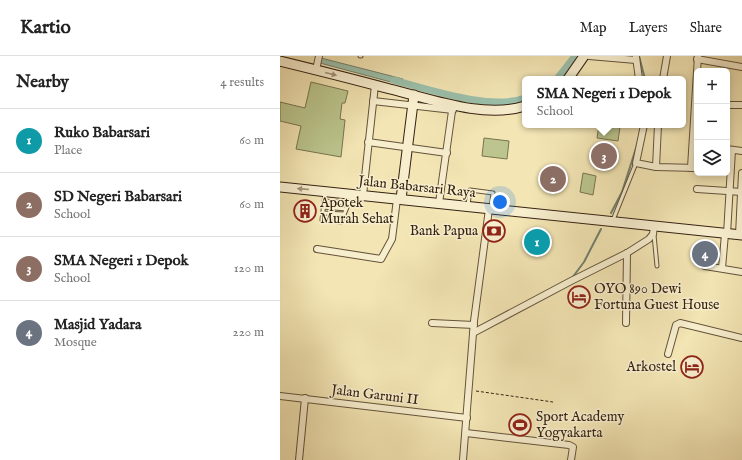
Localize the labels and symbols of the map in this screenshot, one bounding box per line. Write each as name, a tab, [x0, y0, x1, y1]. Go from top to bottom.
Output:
one-way arrow	[326, 71, 338, 77]
pin: 3	[591, 141, 617, 171]
pin: 2	[540, 164, 566, 194]
street label: Jalan Babarsari Raya	[355, 172, 478, 202]
one-way arrow	[297, 186, 309, 193]
your location	[490, 192, 510, 212]
place label: Apotek Murah Sehat	[319, 194, 394, 228]
building icon: Apotek Murah Sehat	[292, 198, 318, 224]
bank icon: Bank Papua	[481, 218, 507, 244]
place label: Bank Papua	[410, 222, 479, 240]
pin: 1	[524, 227, 550, 257]
pin: 4	[692, 239, 718, 269]
place label: OYO 890 Dewi Fortuna Guest House	[594, 280, 720, 314]
hotel icon: OYO 890 Dewi Fortuna Guest House	[566, 284, 592, 310]
hotel icon: Arkostel	[679, 354, 705, 380]
place label: Arkostel	[626, 358, 676, 376]
street label: Jalan Garuni II	[328, 380, 420, 409]
place label: Sport Academy Yogyakarta	[536, 408, 624, 442]
sports icon: Sport Academy Yogyakarta	[507, 412, 533, 438]

